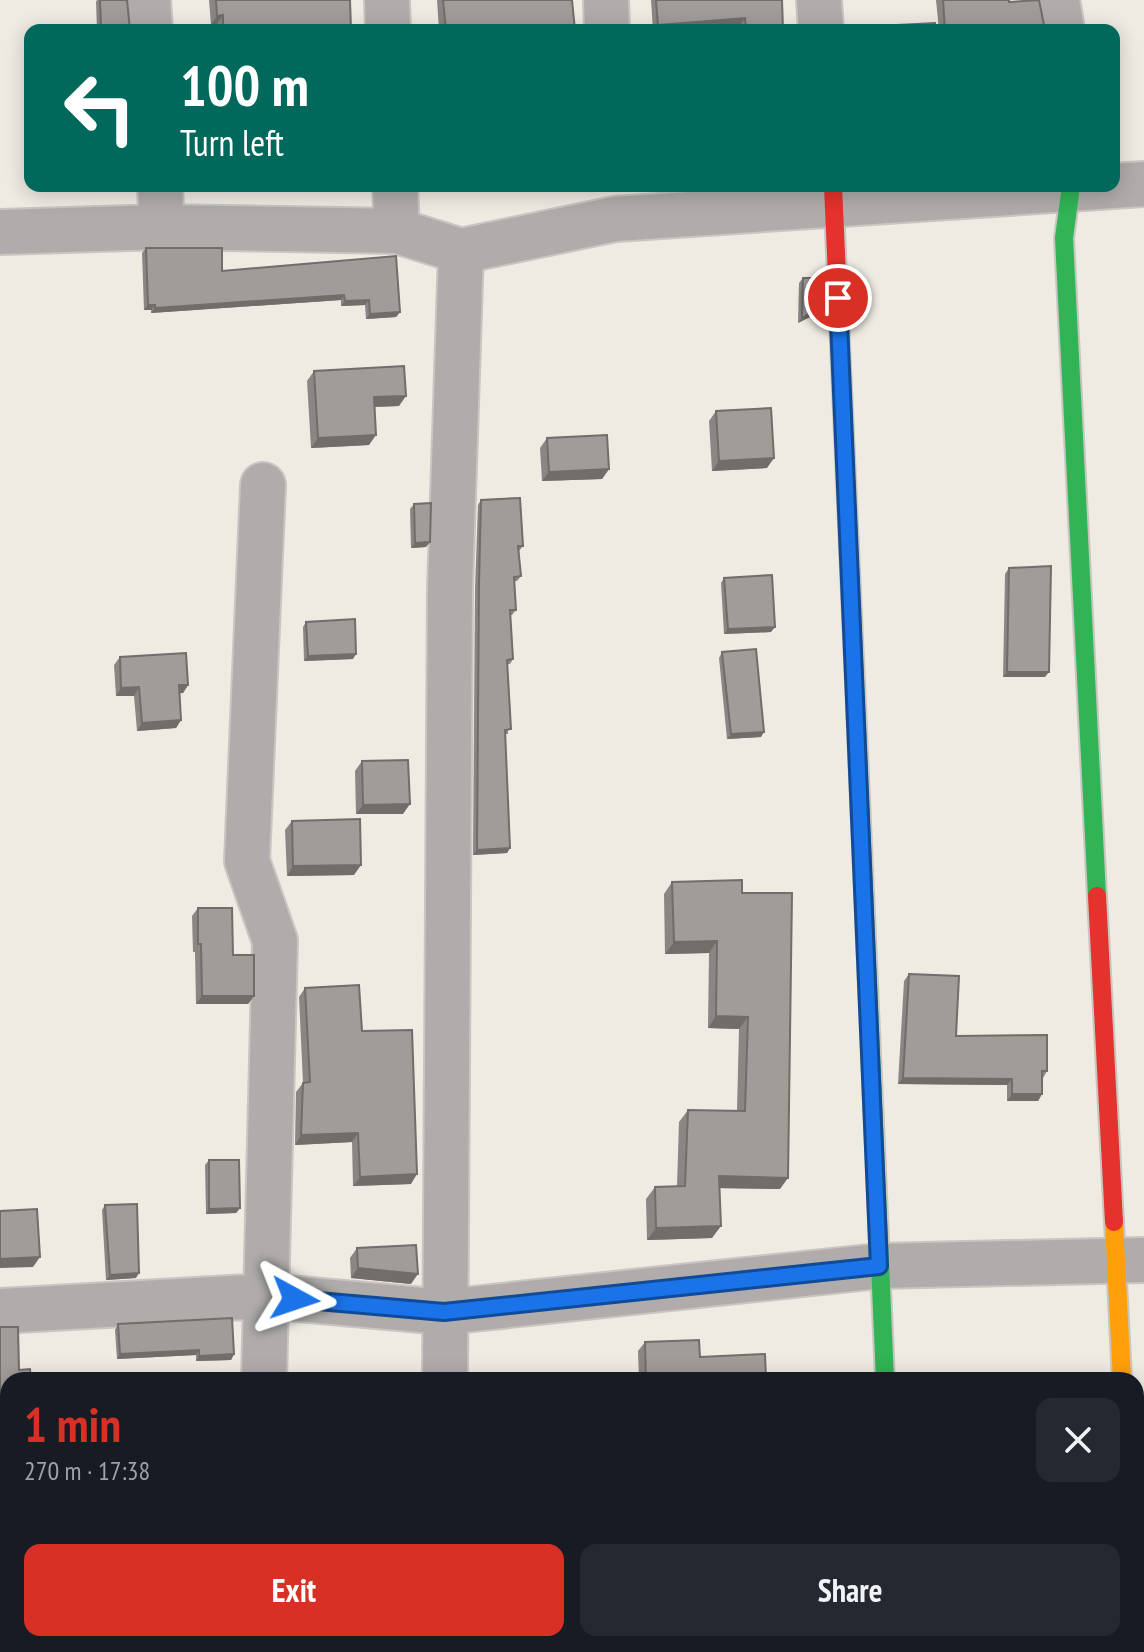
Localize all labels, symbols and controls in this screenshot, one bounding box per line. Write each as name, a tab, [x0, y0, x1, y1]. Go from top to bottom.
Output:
text: 100 m	[180, 49, 309, 121]
icon: left	[48, 56, 152, 160]
text: Turn left	[180, 119, 284, 166]
pin	[804, 264, 872, 332]
icon: arrive	[816, 276, 860, 320]
position arrow	[253, 1257, 337, 1341]
text: 1 min	[24, 1393, 121, 1455]
button: close	[1036, 1398, 1120, 1482]
text: 270 m · 17:38	[24, 1454, 150, 1487]
button: Exit	[24, 1544, 564, 1636]
button: Share	[580, 1544, 1120, 1636]

